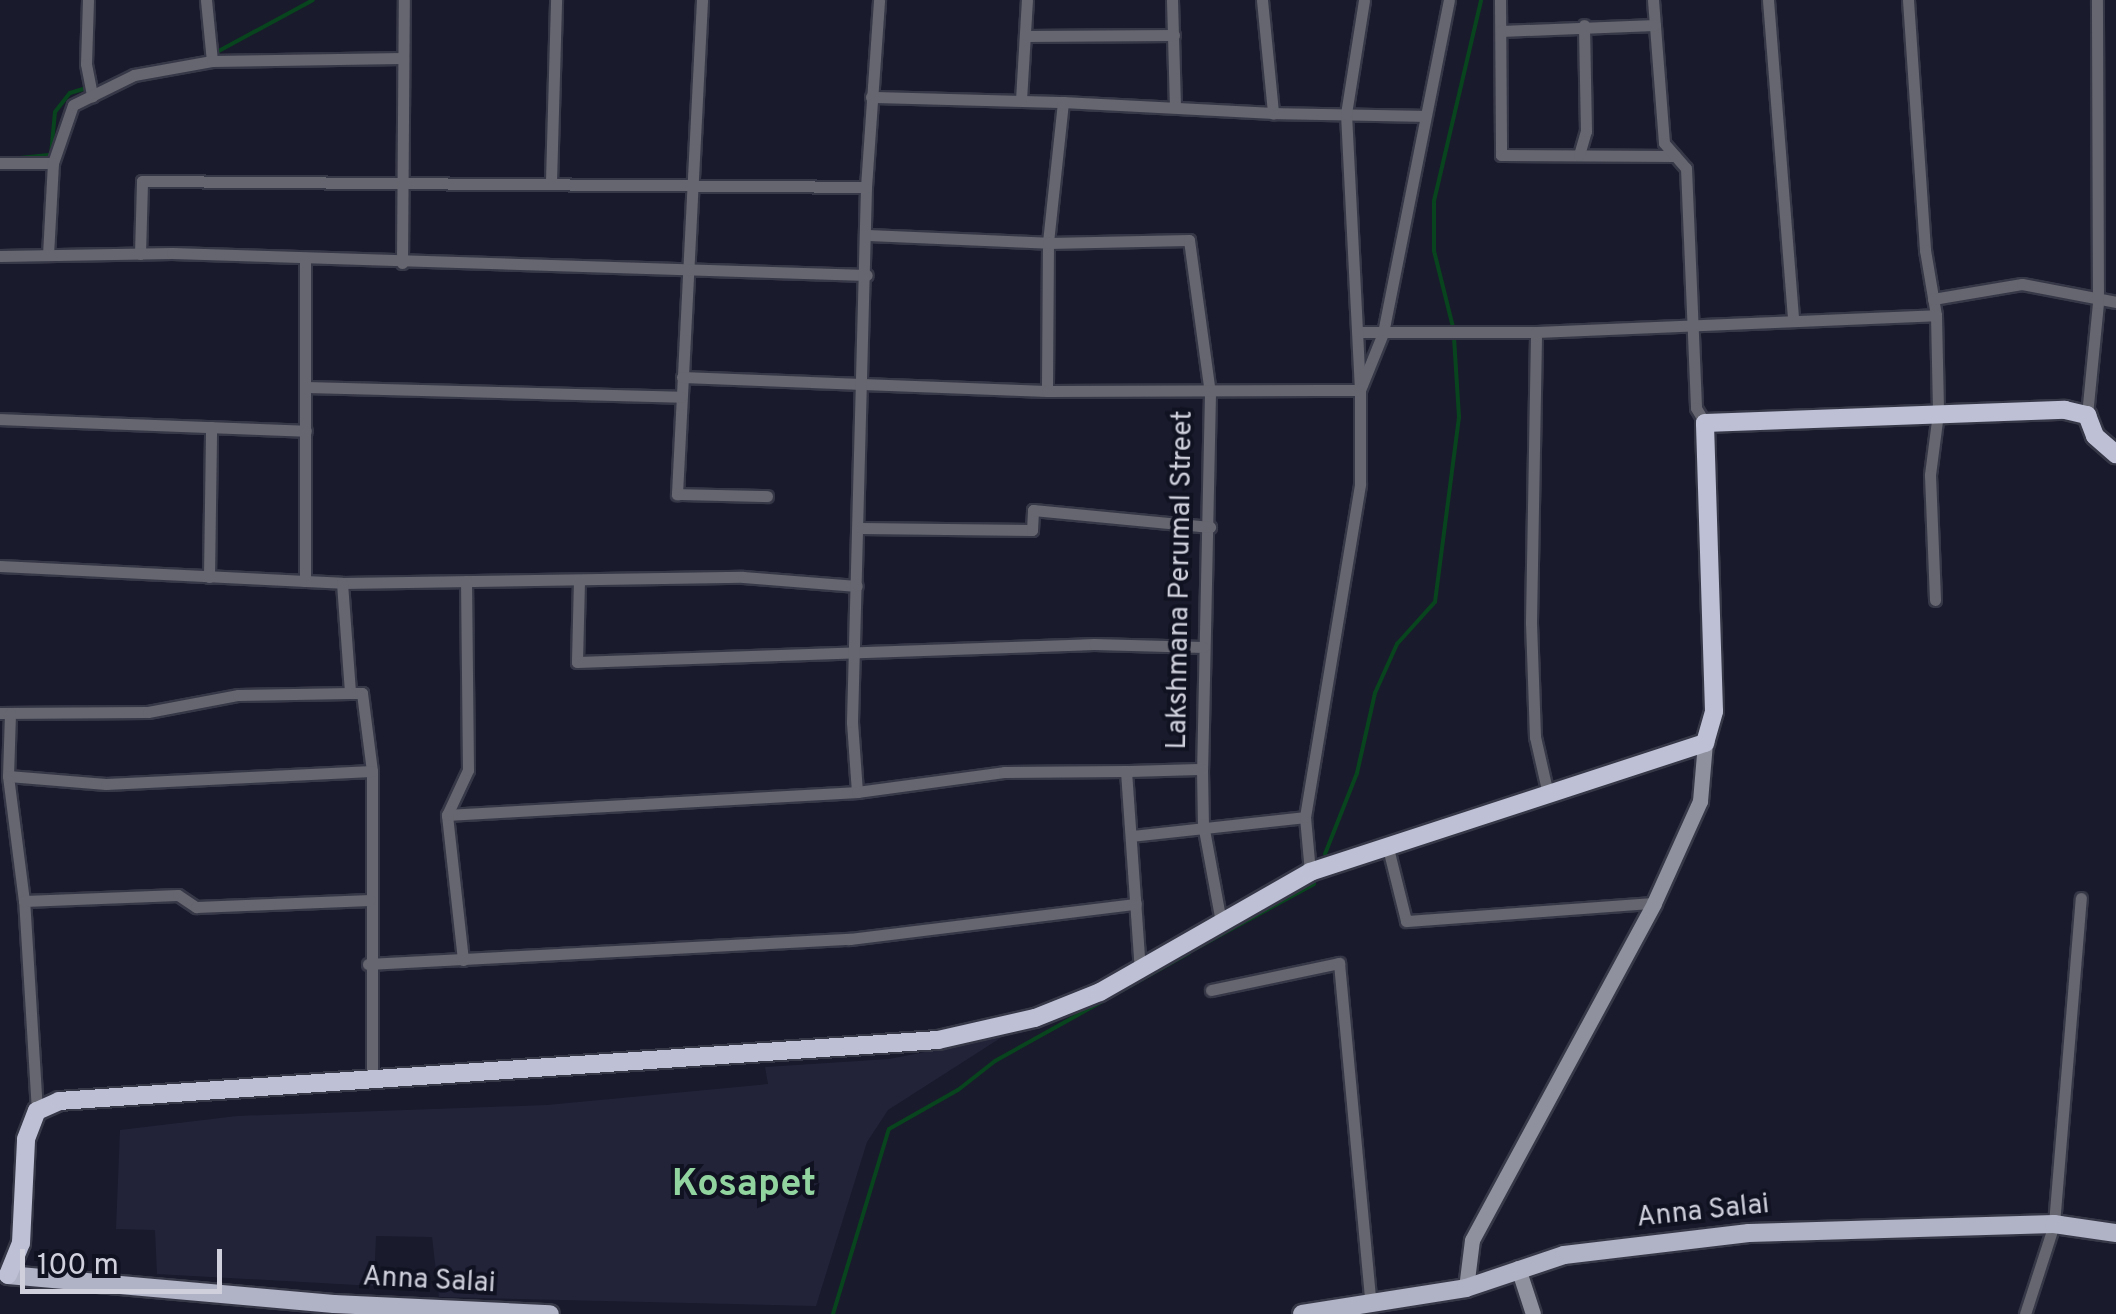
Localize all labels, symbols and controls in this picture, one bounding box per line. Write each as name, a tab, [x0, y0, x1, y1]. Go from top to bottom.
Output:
street label: Lakshmana Perumal Street	[1161, 410, 1201, 750]
district label: Kosapet	[672, 1163, 816, 1209]
street label: Anna Salai	[1635, 1188, 1771, 1236]
scale bar	[25, 1229, 228, 1291]
text: 100 m	[37, 1248, 119, 1285]
street label: Anna Salai	[362, 1261, 496, 1301]

